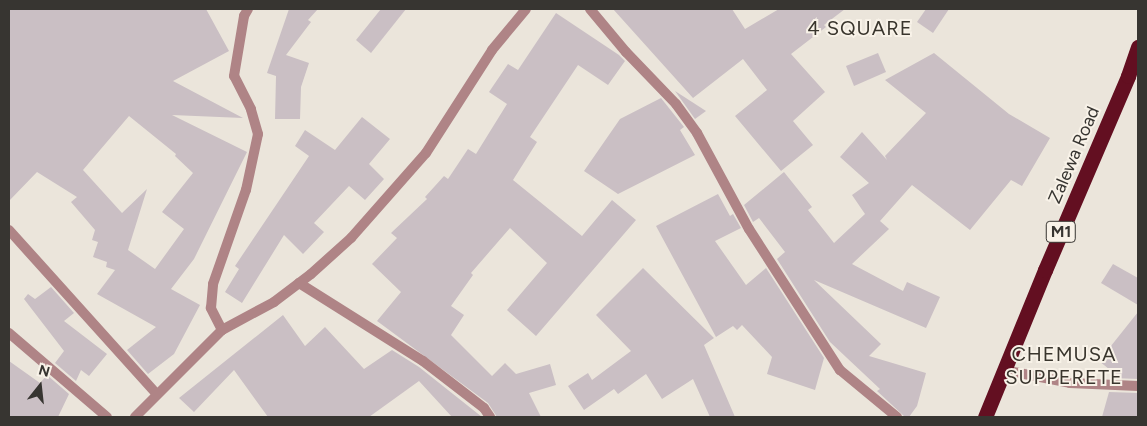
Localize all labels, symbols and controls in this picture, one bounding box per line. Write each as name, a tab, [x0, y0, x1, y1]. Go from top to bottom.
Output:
district label: 4 SQUARE	[806, 16, 914, 40]
street label: Zalewa Road	[1044, 103, 1104, 207]
road number: M1	[1045, 218, 1077, 246]
district label: CHEMUSA SUPPERETE	[1004, 342, 1124, 389]
north arrow	[15, 361, 65, 411]
text: N	[37, 361, 52, 381]

